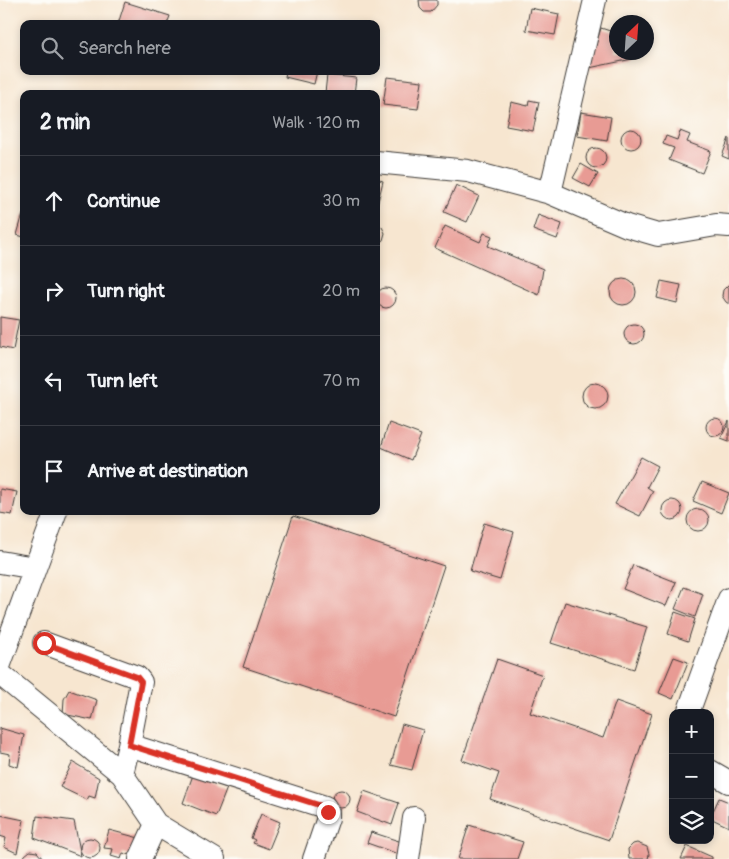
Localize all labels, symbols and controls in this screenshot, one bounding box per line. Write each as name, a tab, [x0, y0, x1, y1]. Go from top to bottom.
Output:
north arrow	[609, 15, 654, 60]
search box	[20, 20, 380, 75]
icon: search	[38, 34, 66, 62]
text: Search here	[78, 36, 171, 60]
text: 2 min	[40, 109, 90, 136]
text: Walk · 120 m	[272, 113, 360, 133]
icon: ahead	[40, 187, 68, 215]
text: Continue	[87, 189, 160, 213]
text: 30 m	[322, 191, 360, 211]
icon: right	[40, 277, 68, 305]
text: Turn right	[87, 279, 165, 303]
text: 20 m	[322, 281, 360, 301]
icon: left	[40, 367, 68, 395]
text: Turn left	[87, 369, 157, 393]
text: 70 m	[323, 371, 360, 391]
icon: arrive	[40, 457, 68, 485]
text: Arrive at destination	[87, 459, 248, 483]
route start	[33, 632, 56, 655]
map controls	[669, 709, 714, 844]
button: +	[669, 709, 714, 754]
button: −	[669, 754, 714, 799]
button: layers	[669, 799, 714, 844]
route end	[317, 801, 340, 824]

